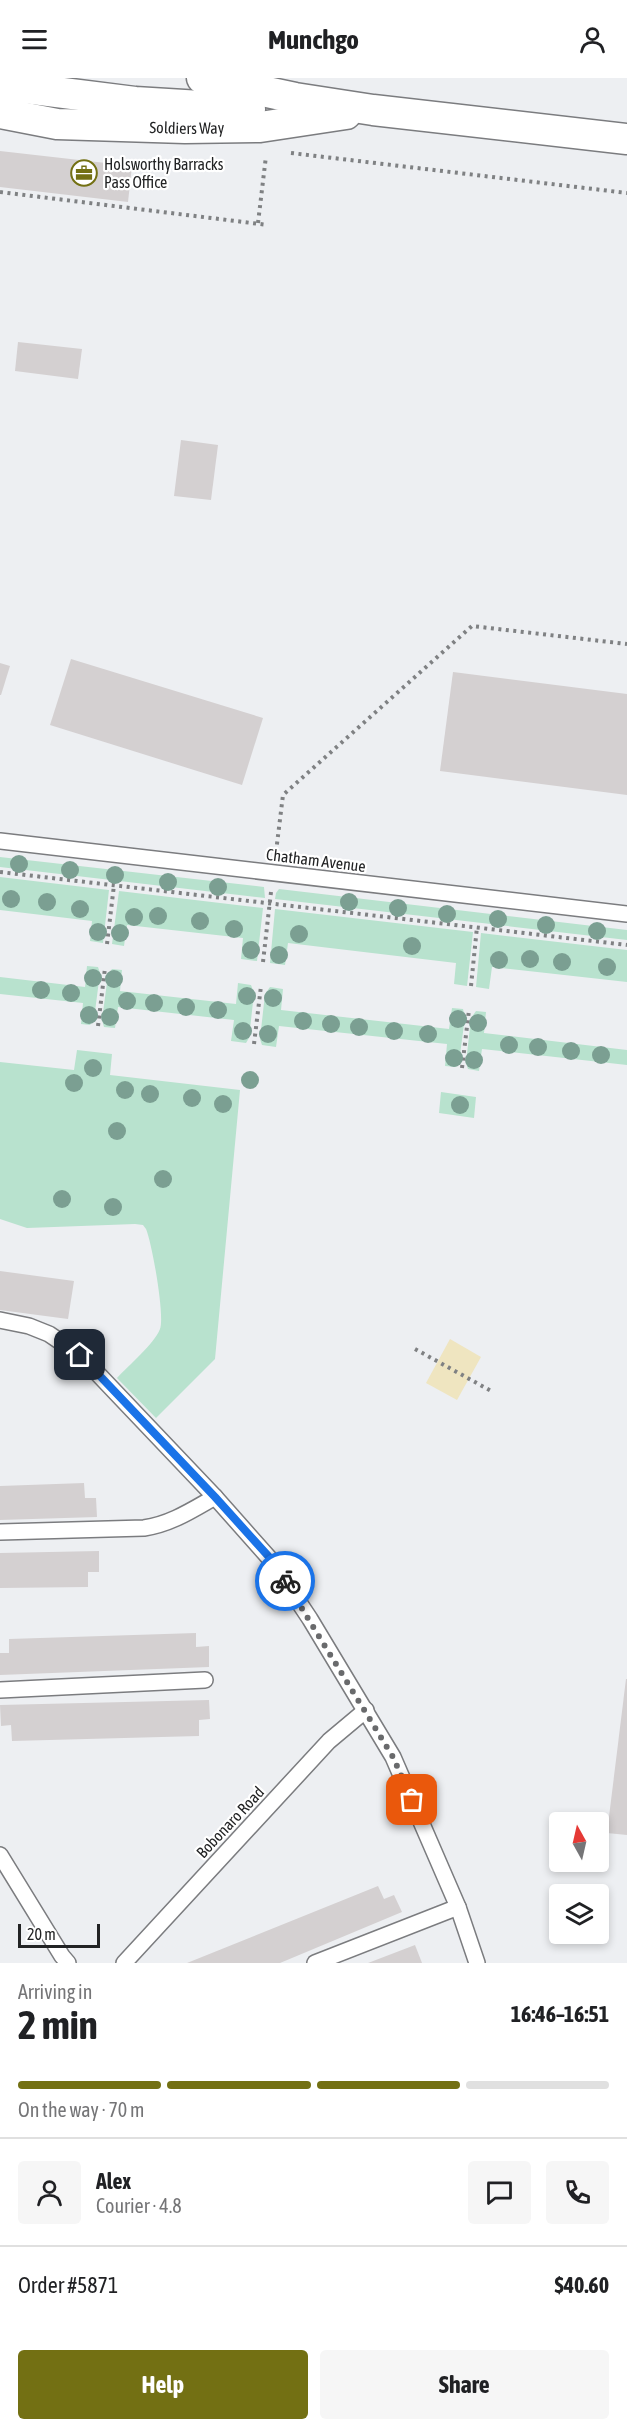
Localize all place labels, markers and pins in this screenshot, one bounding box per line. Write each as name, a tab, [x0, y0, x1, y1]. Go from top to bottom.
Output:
place label: Holsworthy Barracks Pass Office	[104, 155, 224, 191]
office icon: Holsworthy Barracks Pass Office	[69, 158, 99, 188]
pin	[54, 1329, 105, 1380]
pin	[386, 1774, 437, 1825]

